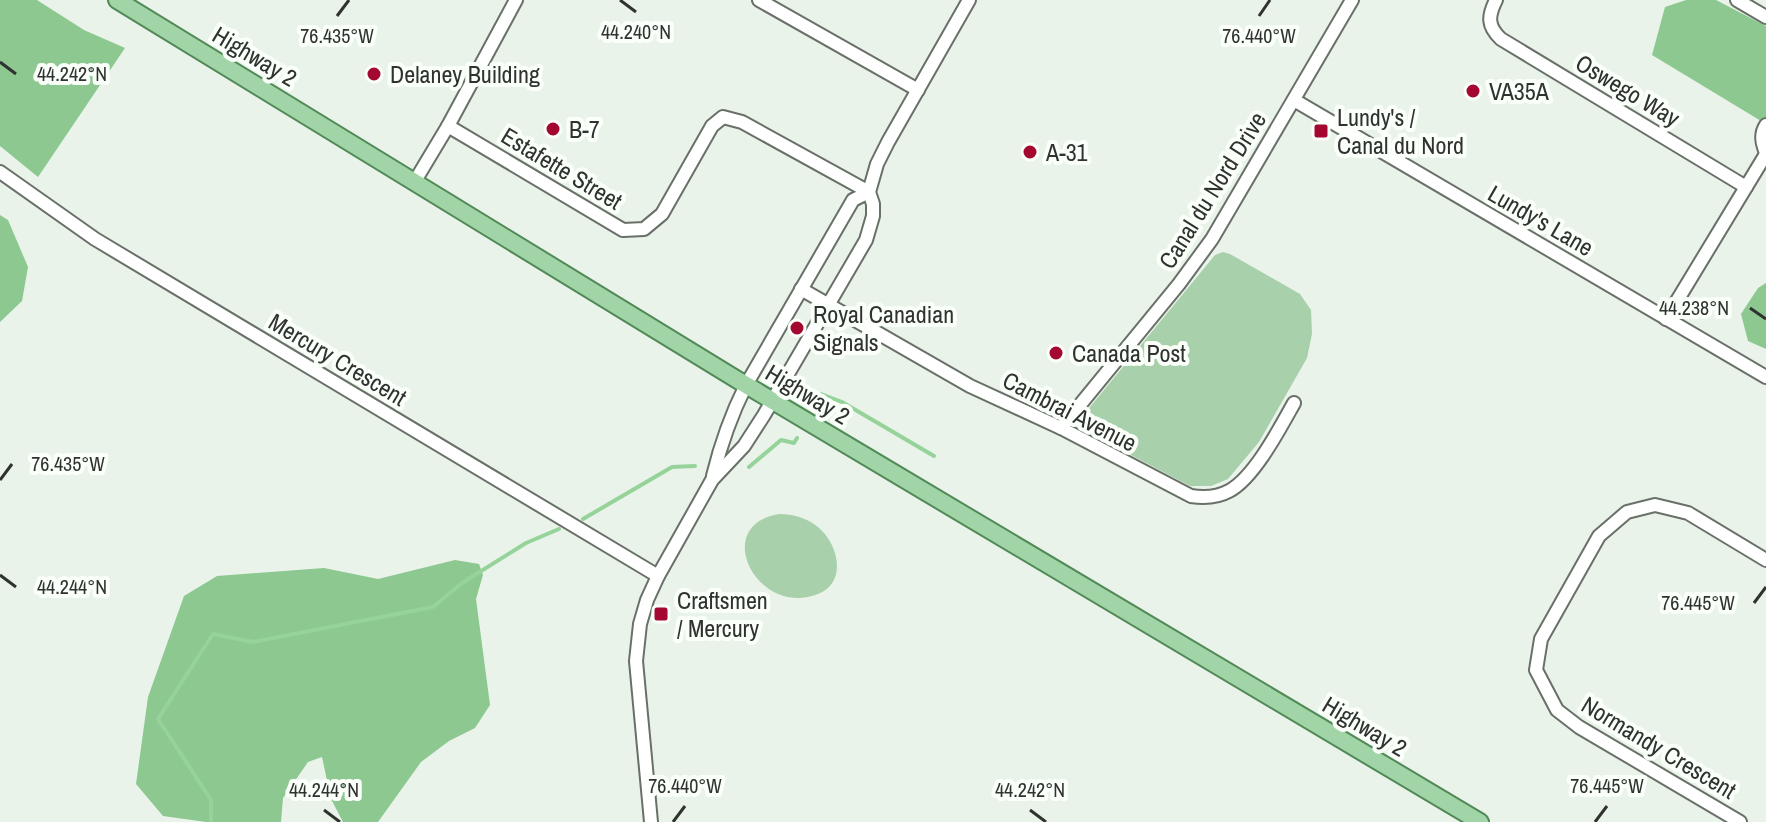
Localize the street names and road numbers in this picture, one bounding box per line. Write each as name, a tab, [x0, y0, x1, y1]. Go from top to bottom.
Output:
street label: Highway 2	[207, 18, 303, 94]
street label: Oswego Way	[1570, 46, 1686, 134]
street label: Canal du Nord Drive	[1151, 105, 1273, 275]
street label: Estafette Street	[496, 119, 629, 217]
street label: Lundy's Lane	[1483, 177, 1599, 263]
street label: Mercury Crescent	[263, 305, 413, 413]
street label: Highway 2	[760, 356, 856, 432]
street label: Cambrai Avenue	[998, 364, 1142, 458]
street label: Highway 2	[1317, 688, 1413, 764]
street label: Normandy Crescent	[1576, 688, 1743, 806]

